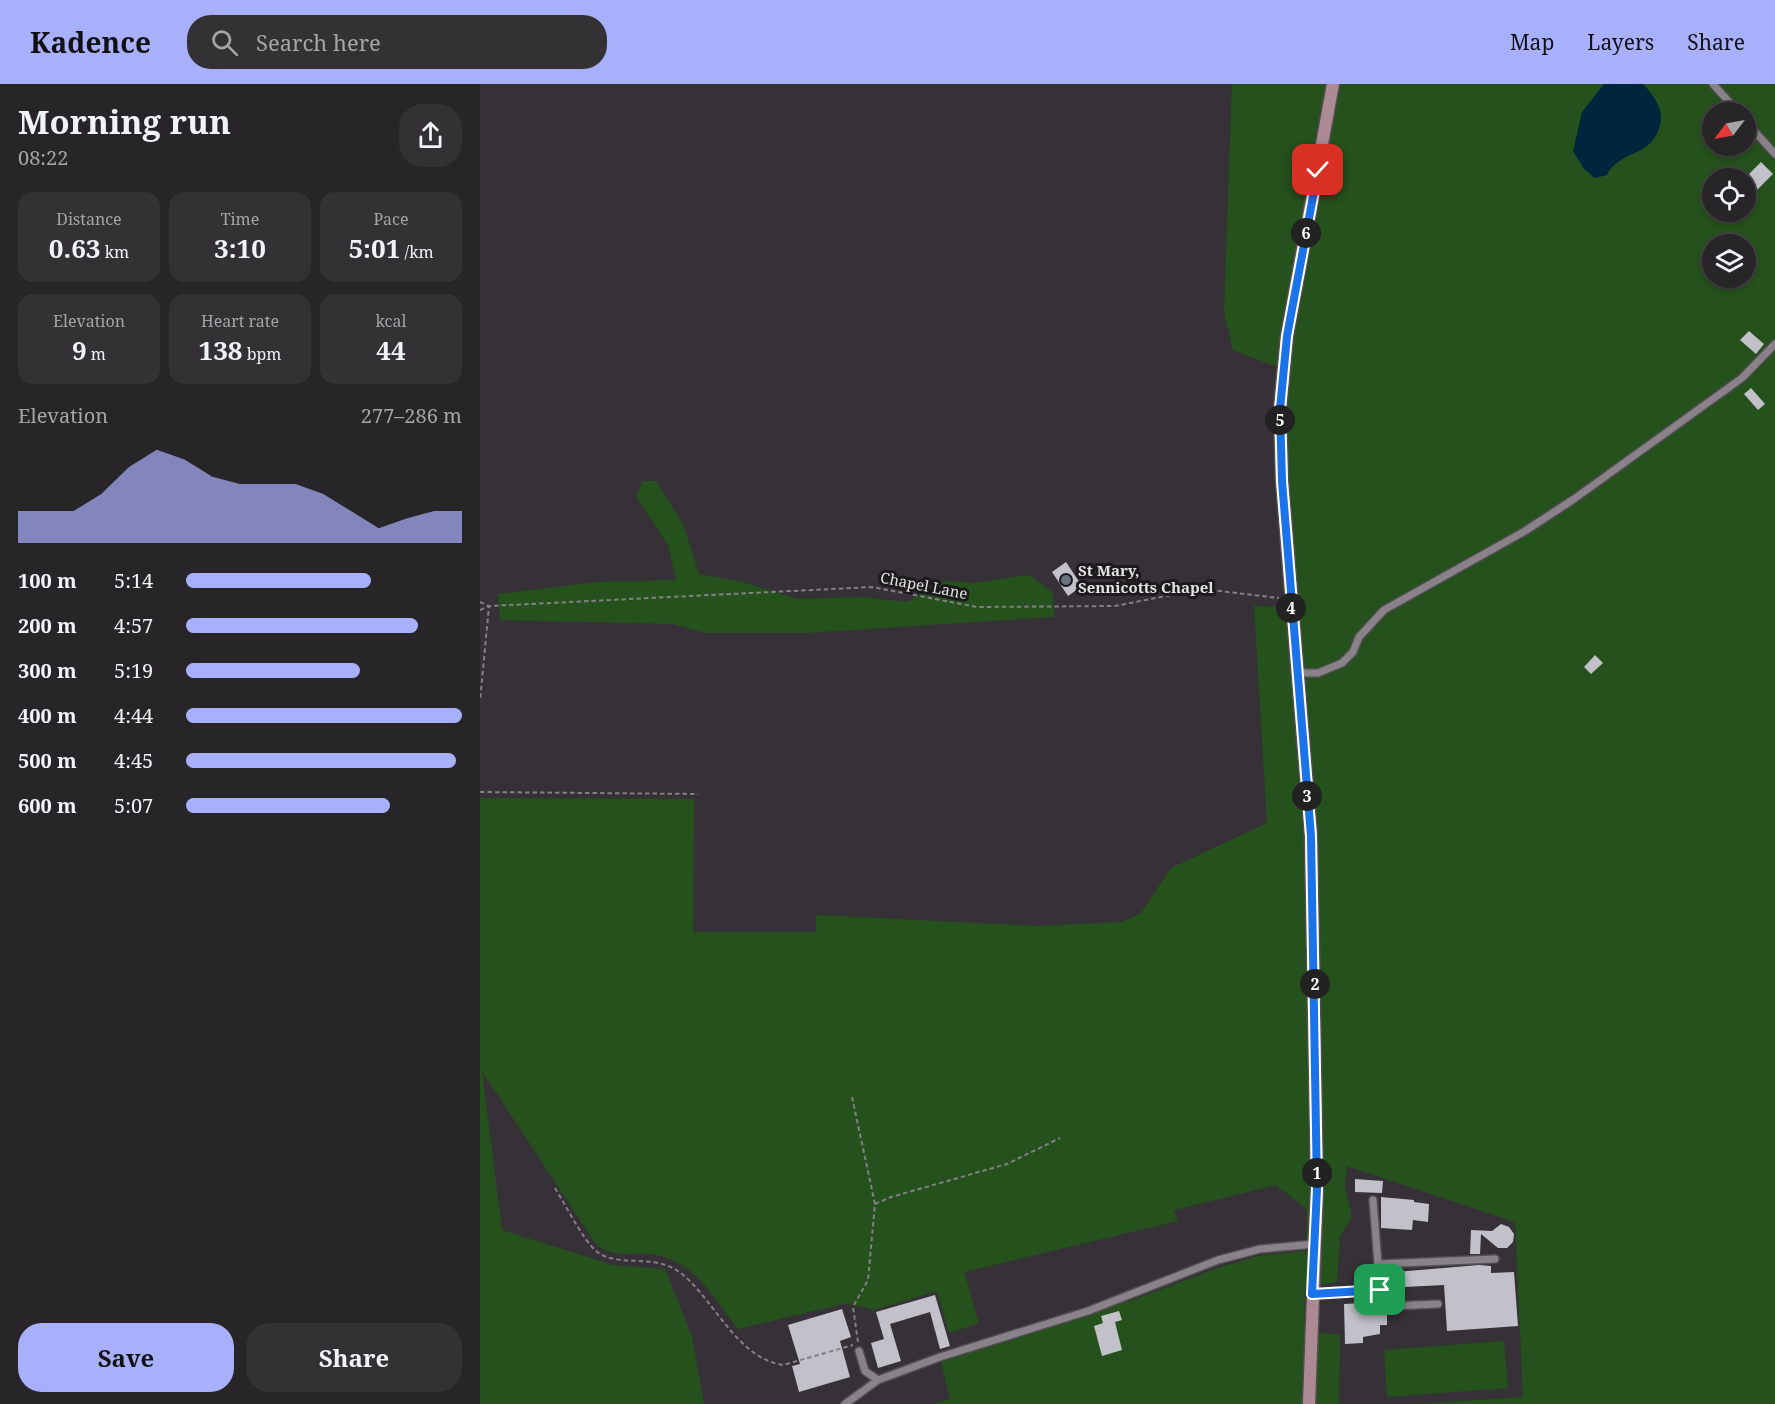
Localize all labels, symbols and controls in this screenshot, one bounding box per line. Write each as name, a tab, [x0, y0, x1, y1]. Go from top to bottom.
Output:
search box	[187, 15, 607, 69]
text: Kadence	[30, 23, 151, 61]
icon: search	[208, 26, 241, 59]
text: Search here	[256, 27, 381, 57]
text: Map	[1510, 28, 1554, 56]
text: Layers	[1587, 28, 1654, 56]
text: Share	[1687, 28, 1745, 56]
text: Morning run	[18, 99, 231, 144]
north arrow	[1702, 102, 1756, 156]
map controls	[1702, 102, 1756, 288]
button: share	[399, 104, 462, 167]
text: 08:22	[18, 144, 68, 171]
pin	[1292, 144, 1343, 195]
icon: check	[1301, 153, 1334, 186]
button: locate	[1702, 168, 1756, 222]
text: Distance	[56, 208, 122, 230]
text: Time	[221, 208, 259, 230]
text: Pace	[373, 208, 409, 230]
pin: 6	[1291, 218, 1321, 248]
text: 6	[1301, 222, 1311, 244]
text: 0.63	[49, 230, 101, 266]
text: 3:10	[214, 230, 266, 266]
text: 5:01	[348, 230, 400, 266]
button: layers	[1702, 234, 1756, 288]
text: km	[101, 241, 129, 263]
text: /km	[400, 241, 434, 263]
text: Elevation	[53, 310, 125, 332]
text: Heart rate	[201, 310, 279, 332]
text: kcal	[376, 310, 406, 332]
text: 9	[72, 332, 87, 368]
text: 138	[198, 332, 243, 368]
text: 44	[376, 332, 406, 368]
text: m	[87, 343, 106, 365]
text: bpm	[243, 343, 282, 365]
text: Elevation	[18, 402, 108, 429]
text: 277–286 m	[361, 402, 462, 429]
pin: 5	[1265, 405, 1295, 435]
text: 5	[1275, 409, 1285, 431]
place label: St Mary, Sennicotts Chapel	[1078, 560, 1214, 597]
text: 100 m	[18, 567, 77, 594]
text: 5:14	[114, 567, 153, 594]
street label: Chapel Lane	[879, 567, 970, 603]
marker: St Mary, Sennicotts Chapel	[1059, 573, 1073, 587]
pin: 4	[1276, 593, 1306, 623]
text: 4	[1286, 597, 1296, 619]
text: 200 m	[18, 612, 77, 639]
text: 4:57	[114, 612, 153, 639]
text: 300 m	[18, 657, 77, 684]
text: 5:19	[114, 657, 153, 684]
text: 400 m	[18, 702, 77, 729]
text: 4:44	[114, 702, 153, 729]
text: 500 m	[18, 747, 77, 774]
text: 4:45	[114, 747, 153, 774]
pin: 3	[1292, 781, 1322, 811]
text: 3	[1302, 785, 1312, 807]
text: 600 m	[18, 792, 77, 819]
text: 5:07	[114, 792, 153, 819]
pin: 2	[1300, 969, 1330, 999]
text: 2	[1310, 973, 1320, 995]
pin: 1	[1302, 1158, 1332, 1188]
text: 1	[1312, 1162, 1322, 1184]
pin	[1354, 1264, 1405, 1315]
icon: arrive	[1363, 1273, 1396, 1306]
button: Save	[18, 1323, 234, 1392]
button: Share	[246, 1323, 462, 1392]

